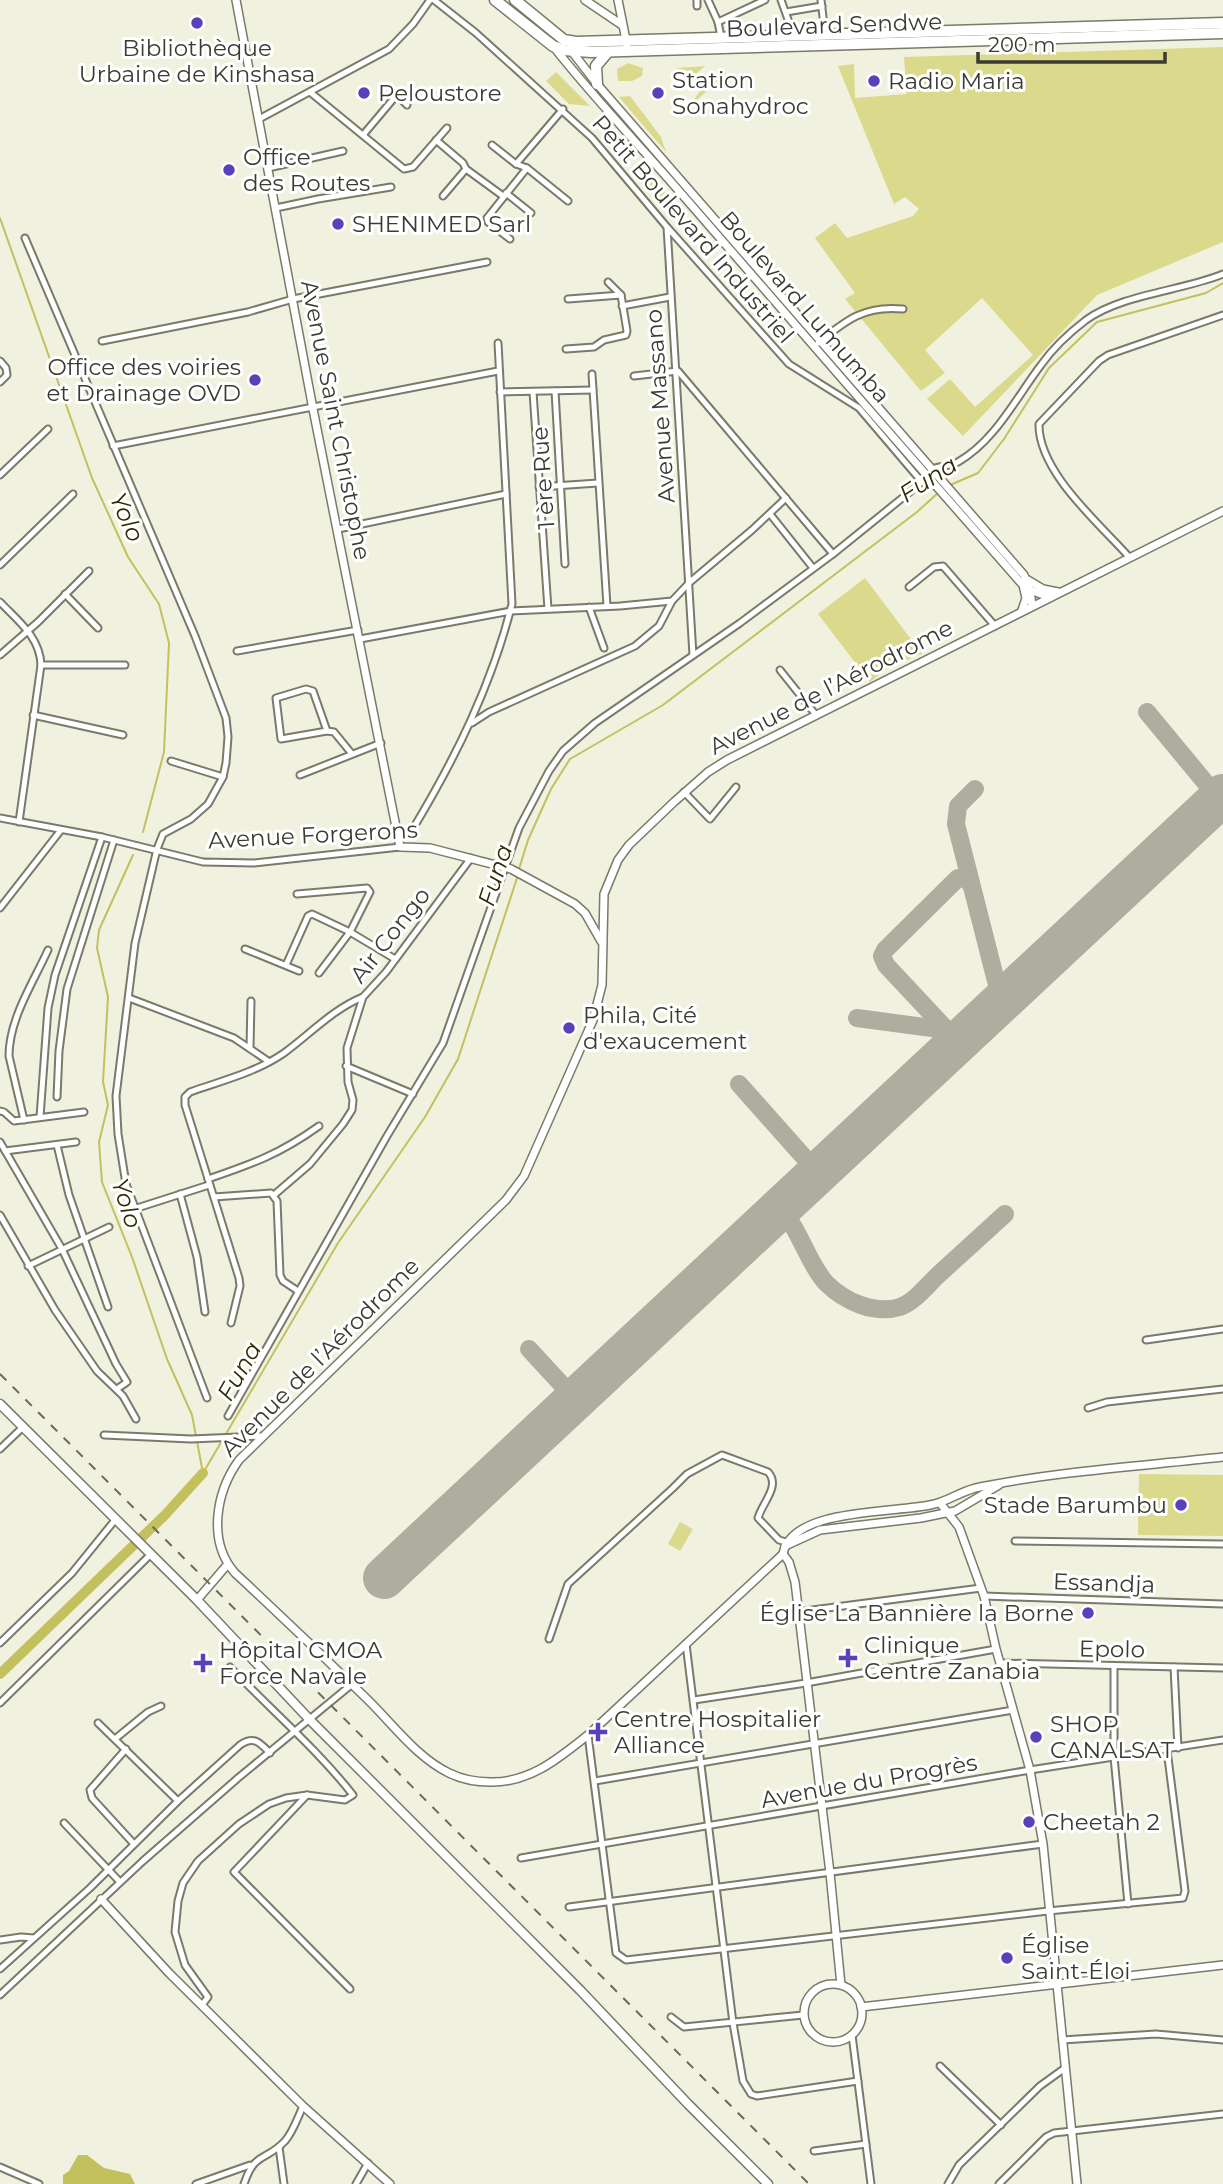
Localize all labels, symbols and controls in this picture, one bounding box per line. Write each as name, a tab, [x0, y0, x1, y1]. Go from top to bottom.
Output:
street label: Boulevard Sendwe	[725, 7, 943, 43]
marker: Bibliothèque Urbaine de Kinshasa	[189, 15, 205, 31]
scale bar	[978, 21, 1165, 65]
text: 200 m	[988, 32, 1055, 57]
place label: Bibliothèque Urbaine de Kinshasa	[79, 34, 315, 88]
place label: Station Sonahydroc	[672, 66, 809, 120]
place label: Radio Maria	[888, 67, 1025, 95]
marker: Radio Maria	[866, 73, 882, 89]
place label: Peloustore	[378, 79, 502, 107]
marker: Peloustore	[356, 85, 372, 101]
marker: Station Sonahydroc	[650, 85, 666, 101]
street label: Petit Boulevard Industriel	[586, 109, 800, 349]
place label: Office des Routes	[243, 143, 370, 197]
marker: Office des Routes	[221, 162, 237, 178]
street label: Boulevard Lumumba	[714, 205, 896, 409]
place label: SHENIMED Sarl	[352, 210, 531, 238]
marker: SHENIMED Sarl	[330, 216, 346, 232]
street label: Avenue Saint Christophe	[295, 278, 377, 562]
street label: Avenue Massano	[639, 308, 681, 504]
place label: Office des voiries et Drainage OVD	[46, 353, 241, 407]
marker: Office des voiries et Drainage OVD	[247, 372, 263, 388]
street label: 1 ère Rue	[525, 426, 561, 530]
water label: Funa	[894, 450, 962, 508]
water label: Yolo	[103, 488, 151, 546]
street label: Avenue de l’Aérodrome	[705, 613, 957, 761]
street label: Avenue Forgerons	[207, 816, 419, 854]
water label: Funa	[471, 840, 519, 910]
street label: Air Congo	[344, 882, 436, 988]
place label: Phila, Cité d'exaucement	[583, 1001, 747, 1055]
marker: Phila, Cité d'exaucement	[561, 1020, 577, 1036]
water label: Yolo	[105, 1174, 149, 1232]
street label: Avenue de l’Aérodrome	[215, 1252, 425, 1462]
water label: Funa	[211, 1336, 267, 1406]
place label: Stade Barumbu	[984, 1491, 1167, 1519]
marker: Stade Barumbu	[1173, 1497, 1189, 1513]
street label: Essandja	[1052, 1567, 1156, 1599]
place label: Église La Bannière la Borne	[759, 1599, 1074, 1627]
marker: Église La Bannière la Borne	[1080, 1605, 1096, 1621]
place label: Clinique Centre Zanabia	[864, 1631, 1040, 1685]
street label: Epolo	[1079, 1634, 1145, 1664]
place label: Hôpital CMOA Force Navale	[219, 1636, 383, 1690]
marker: Clinique Centre Zanabia	[838, 1648, 858, 1668]
marker: Hôpital CMOA Force Navale	[193, 1653, 213, 1673]
place label: Centre Hospitalier Alliance	[614, 1705, 821, 1759]
place label: SHOP CANALSAT	[1050, 1710, 1175, 1764]
marker: Centre Hospitalier Alliance	[588, 1722, 608, 1742]
marker: SHOP CANALSAT	[1028, 1729, 1044, 1745]
street label: Avenue du Progrès	[759, 1748, 979, 1814]
place label: Cheetah 2	[1043, 1808, 1160, 1836]
marker: Cheetah 2	[1021, 1814, 1037, 1830]
place label: Église Saint-Éloi	[1021, 1931, 1131, 1985]
marker: Église Saint-Éloi	[999, 1950, 1015, 1966]

